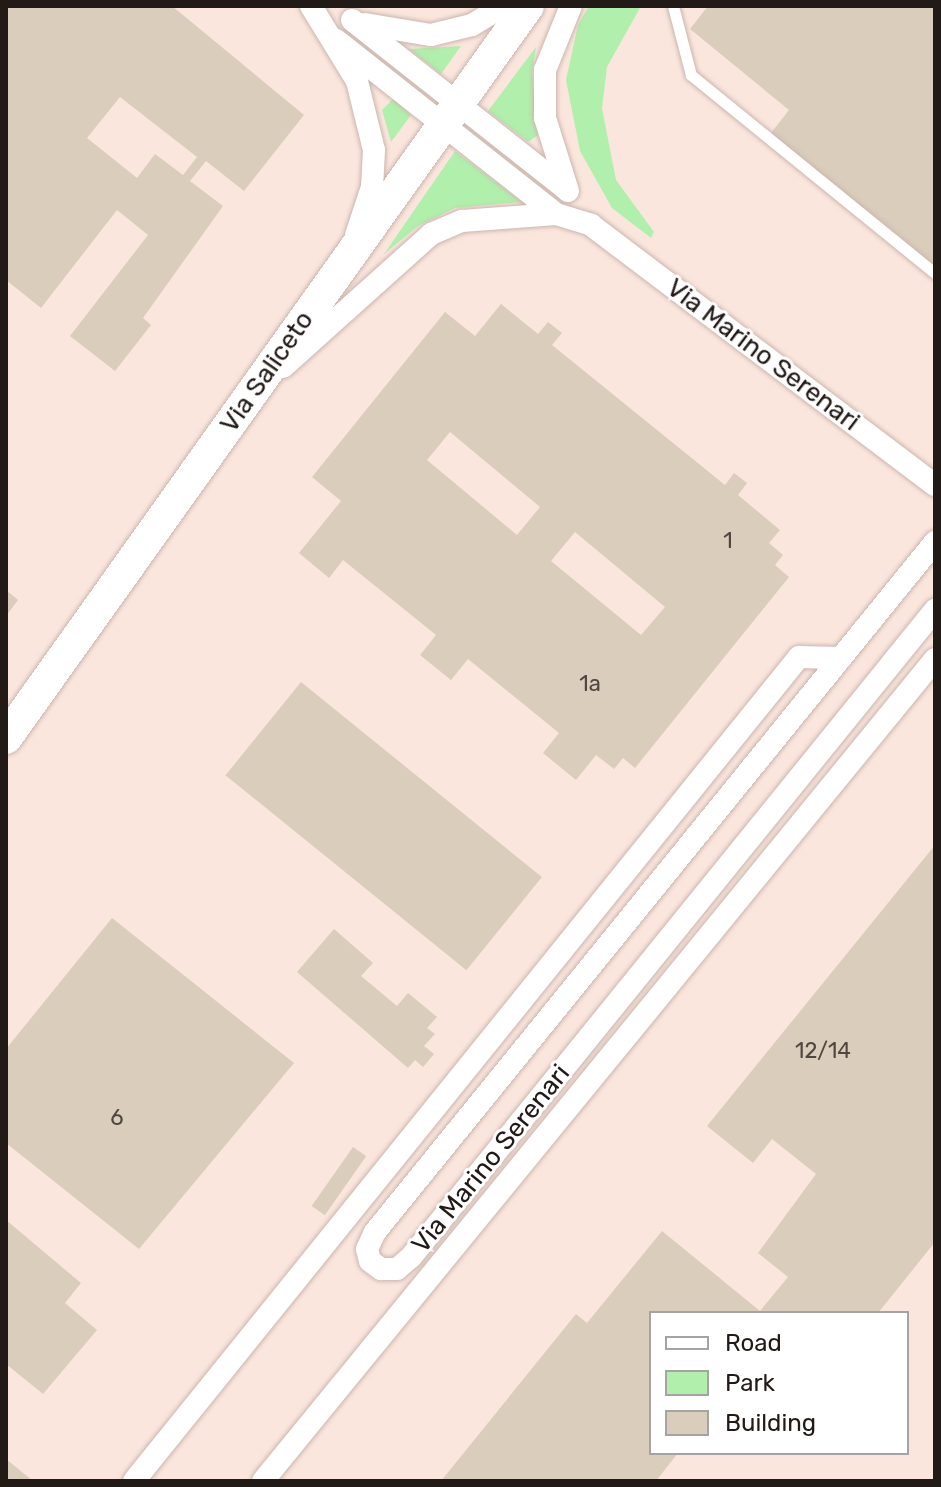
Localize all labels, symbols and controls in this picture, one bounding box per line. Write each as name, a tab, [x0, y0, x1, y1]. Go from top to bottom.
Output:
street label: Via Marino Serenari	[660, 272, 866, 438]
street label: Via Saliceto	[214, 305, 320, 439]
house number: 1	[723, 528, 733, 554]
house number: 1a	[579, 671, 601, 697]
house number: 12/14	[795, 1038, 851, 1064]
street label: Via Marino Serenari	[405, 1058, 577, 1260]
house number: 6	[110, 1105, 124, 1131]
legend	[649, 1311, 909, 1455]
text: Road	[725, 1329, 782, 1357]
text: Park	[725, 1369, 775, 1397]
text: Building	[725, 1409, 816, 1437]

